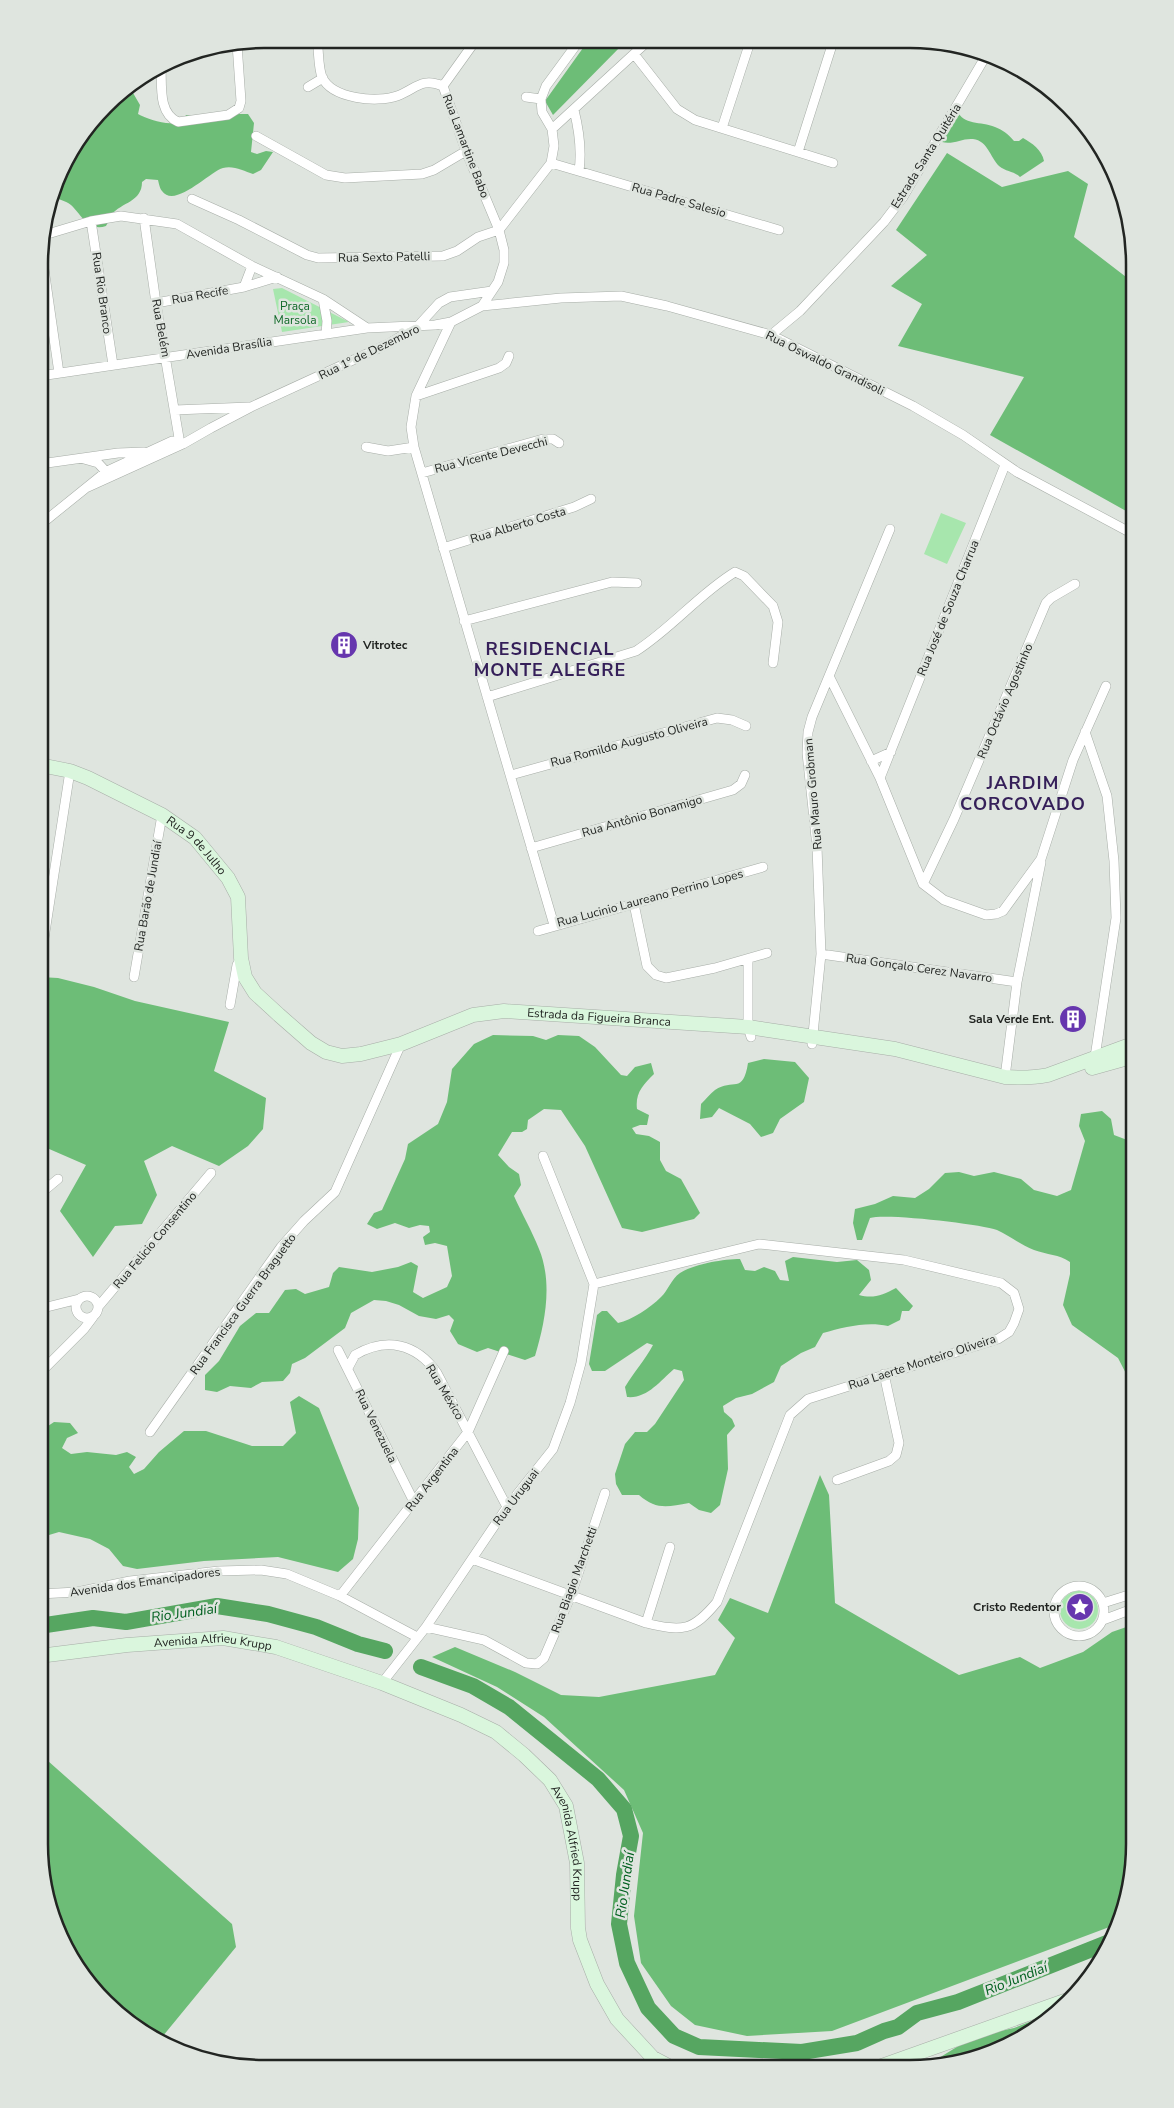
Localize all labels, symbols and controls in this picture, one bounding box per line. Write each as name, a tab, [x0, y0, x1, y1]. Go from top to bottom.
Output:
street label: Rua Lamartine Babo	[439, 92, 493, 200]
street label: Estrada Santa Quitéria	[887, 101, 965, 211]
street label: Rua Padre Salesio	[630, 179, 728, 221]
street label: Rua Sexto Patelli	[338, 248, 430, 266]
street label: Rua Rio Branco	[88, 251, 116, 335]
street label: Rua Recife	[171, 282, 229, 308]
street label: Rua Belém	[148, 298, 174, 358]
park label: Praça Marsola	[273, 298, 317, 328]
street label: Rua 1º de Dezembro	[316, 320, 422, 383]
street label: Rua Oswaldo Grandisoli	[763, 327, 887, 399]
street label: Avenida Brasília	[185, 333, 273, 363]
street label: Rua Vicente Devecchi	[433, 433, 549, 477]
street label: Rua Alberto Costa	[468, 503, 568, 547]
street label: Rua José de Souza Charrua	[913, 538, 983, 678]
building icon: Vitrotec	[329, 630, 359, 660]
place label: Vitrotec	[362, 637, 408, 653]
district label: RESIDENCIAL MONTE ALEGRE	[474, 637, 626, 682]
street label: Rua Octávio Agostinho	[973, 641, 1037, 761]
street label: Rua Romildo Augusto Oliveira	[549, 713, 709, 771]
street label: Rua Mauro Grobman	[800, 738, 826, 850]
district label: JARDIM CORCOVADO	[960, 771, 1086, 816]
street label: Rua Antônio Bonamigo	[580, 791, 704, 841]
street label: Rua 9 de Julho	[163, 812, 230, 878]
street label: Rua Barão de Jundiaí	[130, 838, 166, 952]
street label: Rua Lucinio Laureano Perrino Lopes	[555, 865, 745, 931]
street label: Rua Gonçalo Cerez Navarro	[845, 950, 993, 986]
building icon: Sala Verde Ent.	[1058, 1004, 1088, 1034]
street label: Estrada da Figueira Branca	[527, 1005, 671, 1030]
place label: Sala Verde Ent.	[968, 1011, 1054, 1027]
street label: Rua Felicio Consentino	[110, 1188, 201, 1292]
street label: Rua Francisca Guerra Braguetto	[186, 1230, 300, 1378]
street label: Rua Laerte Monteiro Oliveira	[846, 1331, 998, 1393]
street label: Rua México	[422, 1361, 468, 1423]
street label: Rua Venezuela	[351, 1387, 401, 1465]
street label: Rua Argentina	[402, 1444, 462, 1514]
street label: Rua Uruguai	[489, 1465, 543, 1529]
street label: Rua Biagio Marchetti	[547, 1525, 601, 1635]
street label: Avenida dos Emancipadores	[69, 1563, 221, 1600]
place icon: Cristo Redentor	[1065, 1592, 1095, 1622]
water label: Rio Jundiaí	[150, 1599, 221, 1627]
place label: Cristo Redentor	[973, 1599, 1061, 1615]
street label: Avenida Alfrieu Krupp	[153, 1630, 273, 1654]
street label: Avenida Alfried Krupp	[547, 1782, 586, 1901]
water label: Rio Jundiaí	[611, 1848, 639, 1919]
water label: Rio Jundiaí	[982, 1957, 1053, 2000]

